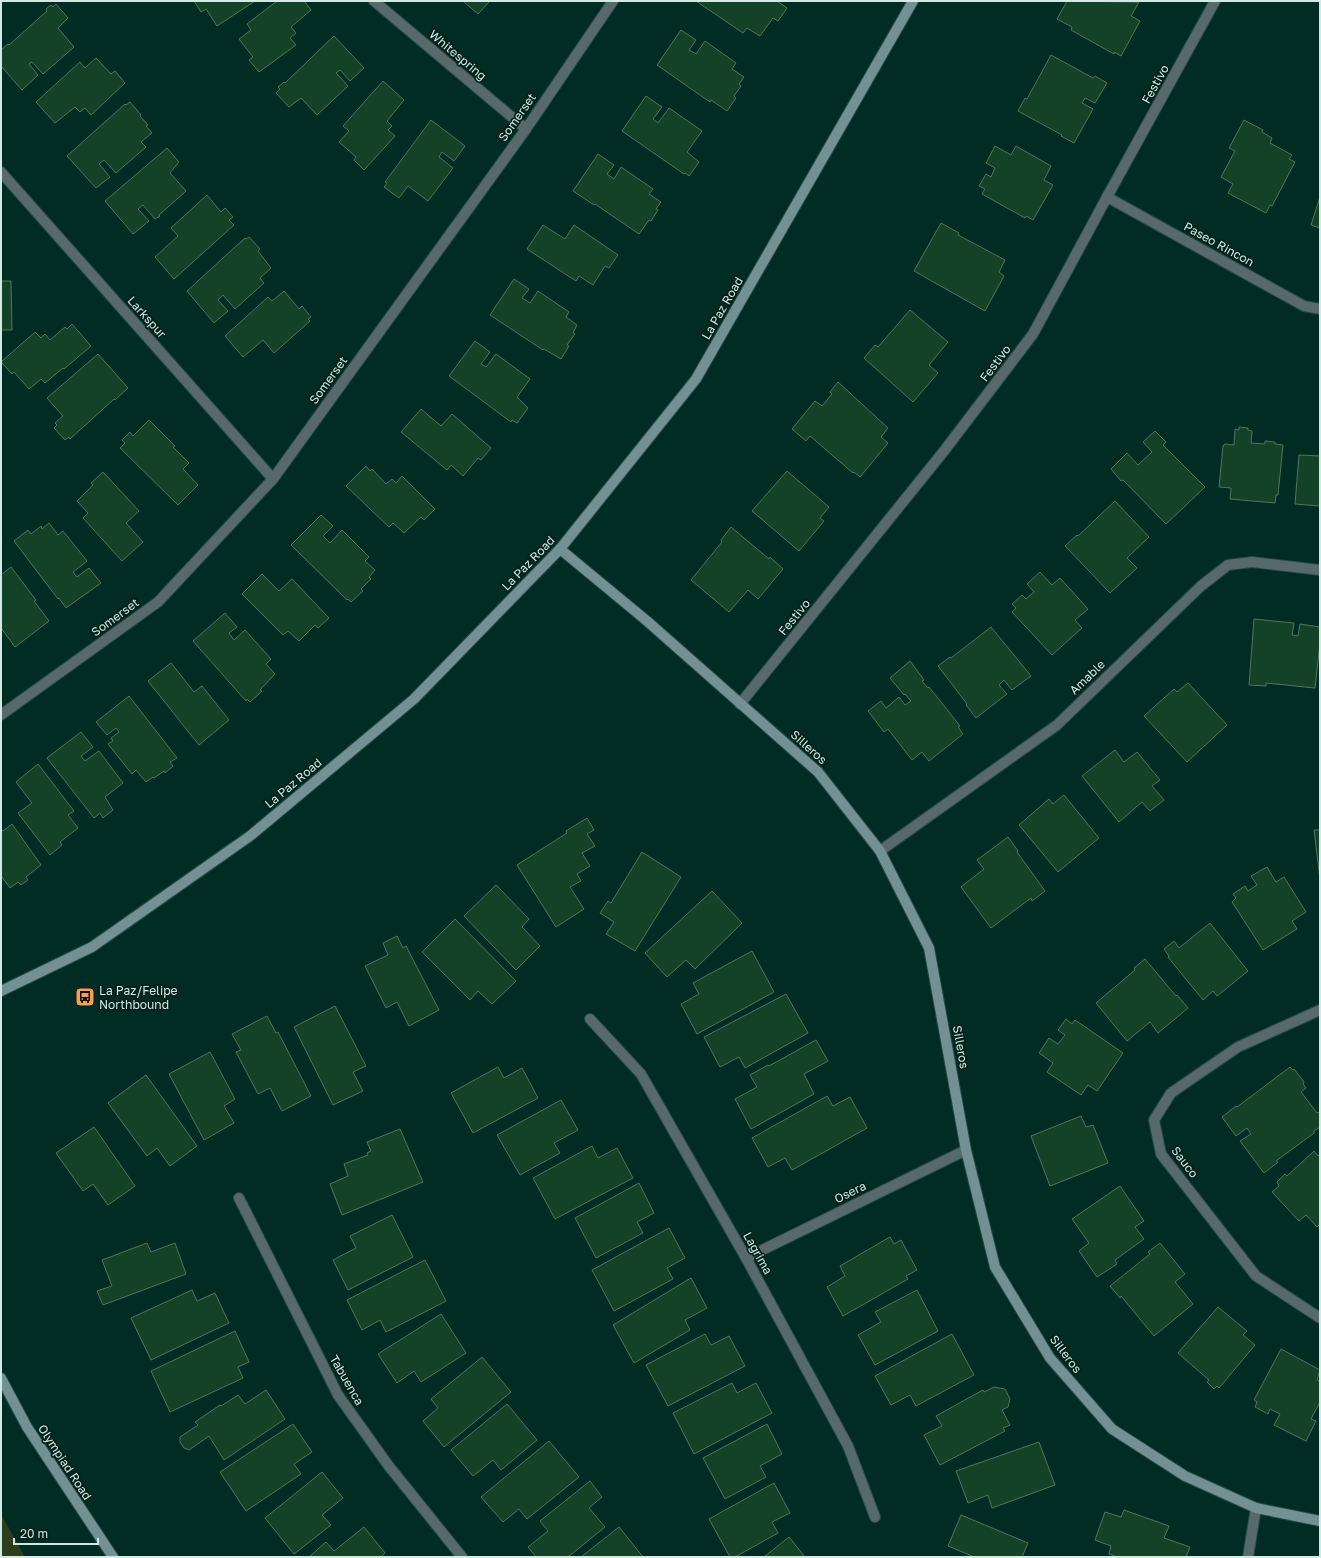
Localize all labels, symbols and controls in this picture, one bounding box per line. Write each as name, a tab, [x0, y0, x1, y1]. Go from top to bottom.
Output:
street label: Whitespring	[426, 27, 490, 83]
street label: Festivo	[1138, 62, 1172, 106]
street label: Somerset	[495, 90, 539, 144]
street label: Paseo Rincon	[1181, 219, 1257, 269]
street label: La Paz Road	[698, 274, 746, 342]
street label: Larkspur	[124, 293, 170, 341]
street label: Festivo	[976, 342, 1014, 384]
street label: Somerset	[306, 353, 350, 407]
street label: La Paz Road	[498, 533, 558, 593]
street label: Somerset	[88, 595, 142, 639]
street label: Festivo	[775, 596, 813, 638]
street label: Amable	[1066, 656, 1108, 698]
street label: Silleros	[788, 727, 830, 767]
street label: La Paz Road	[261, 755, 325, 811]
place label: La Paz/Felipe Northbound	[99, 983, 178, 1012]
bus stop icon: La Paz/Felipe Northbound	[74, 986, 96, 1008]
street label: Silleros	[950, 1024, 972, 1070]
street label: Sauco	[1168, 1143, 1202, 1181]
street label: Osera	[832, 1178, 868, 1206]
street label: Lagrima	[740, 1229, 776, 1277]
street label: Silleros	[1047, 1332, 1085, 1376]
street label: Tabuenca	[327, 1352, 367, 1408]
street label: Olympiad Road	[35, 1421, 95, 1503]
scale bar	[14, 1520, 98, 1546]
text: 20 m	[20, 1526, 48, 1541]

